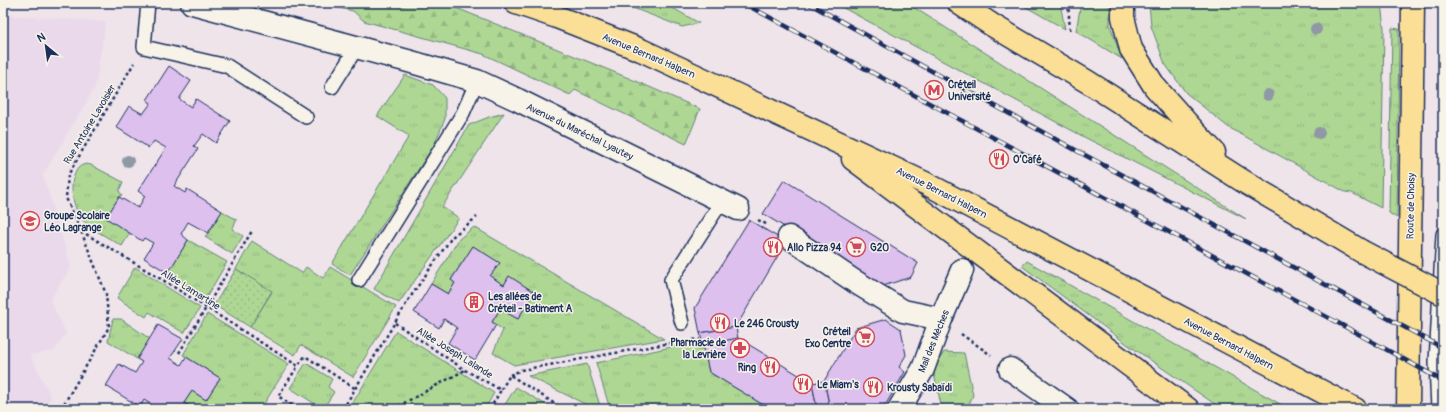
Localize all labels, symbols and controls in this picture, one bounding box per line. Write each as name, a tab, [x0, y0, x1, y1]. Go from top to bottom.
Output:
north arrow	[26, 26, 66, 66]
text: N	[35, 30, 48, 45]
street label: Avenue Bernard Halpern	[600, 31, 697, 81]
metro station icon: Créteil Université	[923, 79, 945, 101]
place label: Créteil Université	[948, 79, 992, 103]
street label: Rue Antoine Lavoisier	[61, 82, 119, 166]
street label: Avenue du Maréchal Lyautey	[524, 101, 636, 163]
restaurant icon: O’Café	[988, 148, 1010, 170]
place label: O’Café	[1013, 154, 1043, 166]
street label: Avenue Bernard Halpern	[894, 165, 989, 221]
street label: Route de Choisy	[1404, 172, 1418, 239]
school or university icon: Groupe Scolaire Léo Lagrange	[19, 210, 41, 232]
place label: Groupe Scolaire Léo Lagrange	[44, 210, 111, 234]
restaurant icon: Allo Pizza 94	[762, 236, 784, 258]
supermarket icon: G20	[845, 236, 867, 258]
place label: Allo Pizza 94	[787, 242, 841, 254]
place label: G20	[870, 242, 889, 254]
street label: Allée Lamartine	[159, 267, 222, 313]
building icon: Les allées de Créteil - Batiment A	[463, 291, 485, 313]
place label: Les allées de Créteil - Batiment A	[488, 291, 573, 315]
street label: Mail des Mèches	[916, 308, 952, 374]
restaurant icon: Le 246 Crousty	[709, 312, 731, 334]
street label: Avenue Bernard Halpern	[1182, 315, 1276, 373]
place label: Le 246 Crousty	[734, 318, 800, 330]
street label: Allée Joseph Lalande	[414, 325, 495, 381]
place label: Créteil Exo Centre	[805, 326, 852, 350]
supermarket icon: Créteil Exo Centre	[854, 326, 876, 348]
place label: Pharmacie de la Levrière	[670, 337, 727, 361]
pharmacy icon: Pharmacie de la Levrière	[729, 337, 751, 359]
restaurant icon: Ring	[759, 356, 781, 378]
place label: Ring	[738, 362, 756, 374]
restaurant icon: Le Miam's	[792, 373, 814, 395]
restaurant icon: Krousty Sabaïdi	[862, 376, 884, 398]
place label: Le Miam's	[817, 379, 859, 391]
place label: Krousty Sabaïdi	[887, 382, 952, 394]

